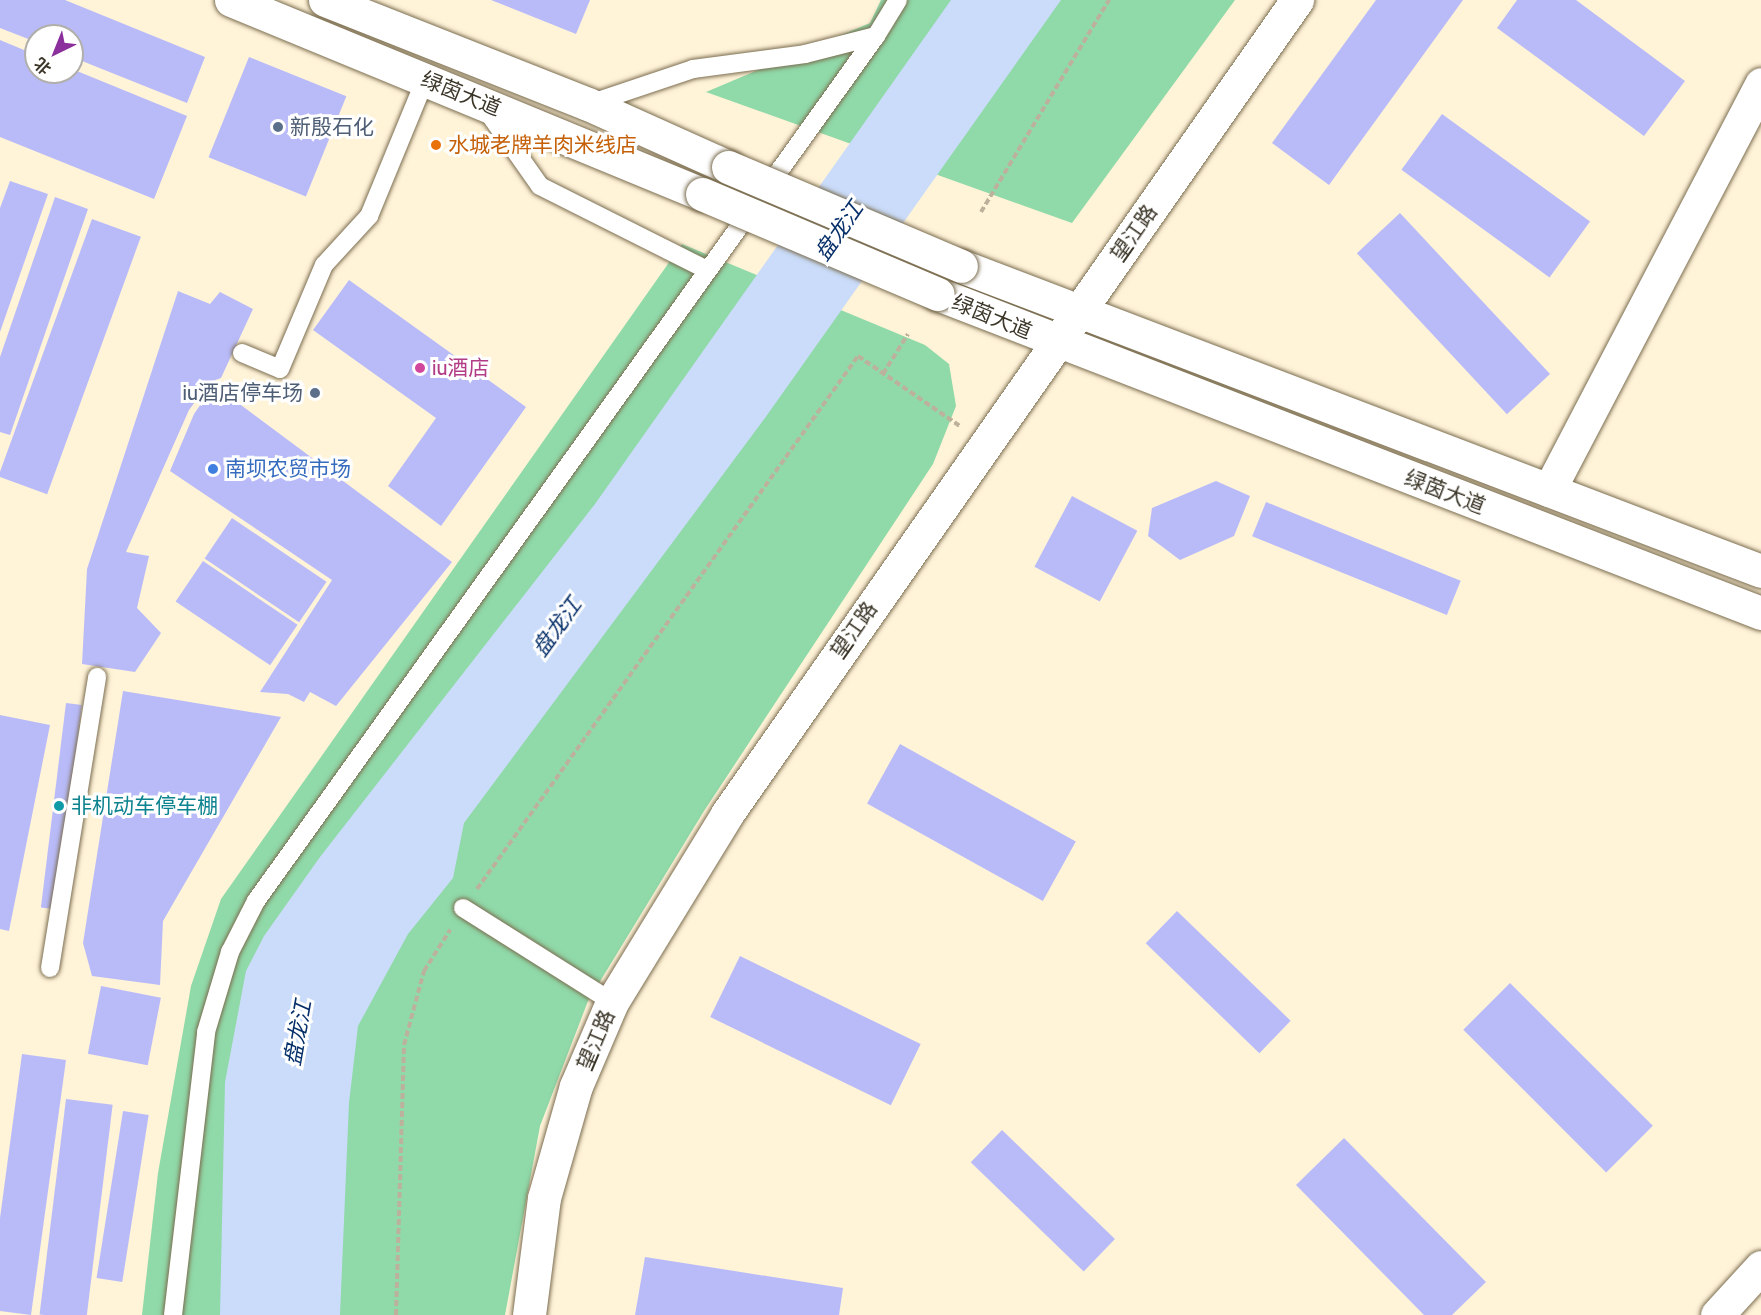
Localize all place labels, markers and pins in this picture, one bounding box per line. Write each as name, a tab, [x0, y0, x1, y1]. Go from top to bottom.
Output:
place label: 新殷石化	[290, 114, 374, 140]
marker: 新殷石化	[271, 120, 285, 134]
place label: 水城老牌羊肉米线店	[448, 132, 637, 158]
marker: 水城老牌羊肉米线店	[429, 138, 443, 152]
place label: iu酒店	[432, 355, 489, 381]
marker: iu酒店	[413, 361, 427, 375]
place label: iu酒店停车场	[183, 380, 303, 406]
marker: iu酒店停车场	[308, 386, 322, 400]
place label: 南坝农贸市场	[225, 456, 351, 482]
marker: 南坝农贸市场	[206, 462, 220, 476]
place label: 非机动车停车棚	[71, 793, 218, 819]
marker: 非机动车停车棚	[52, 799, 66, 813]

